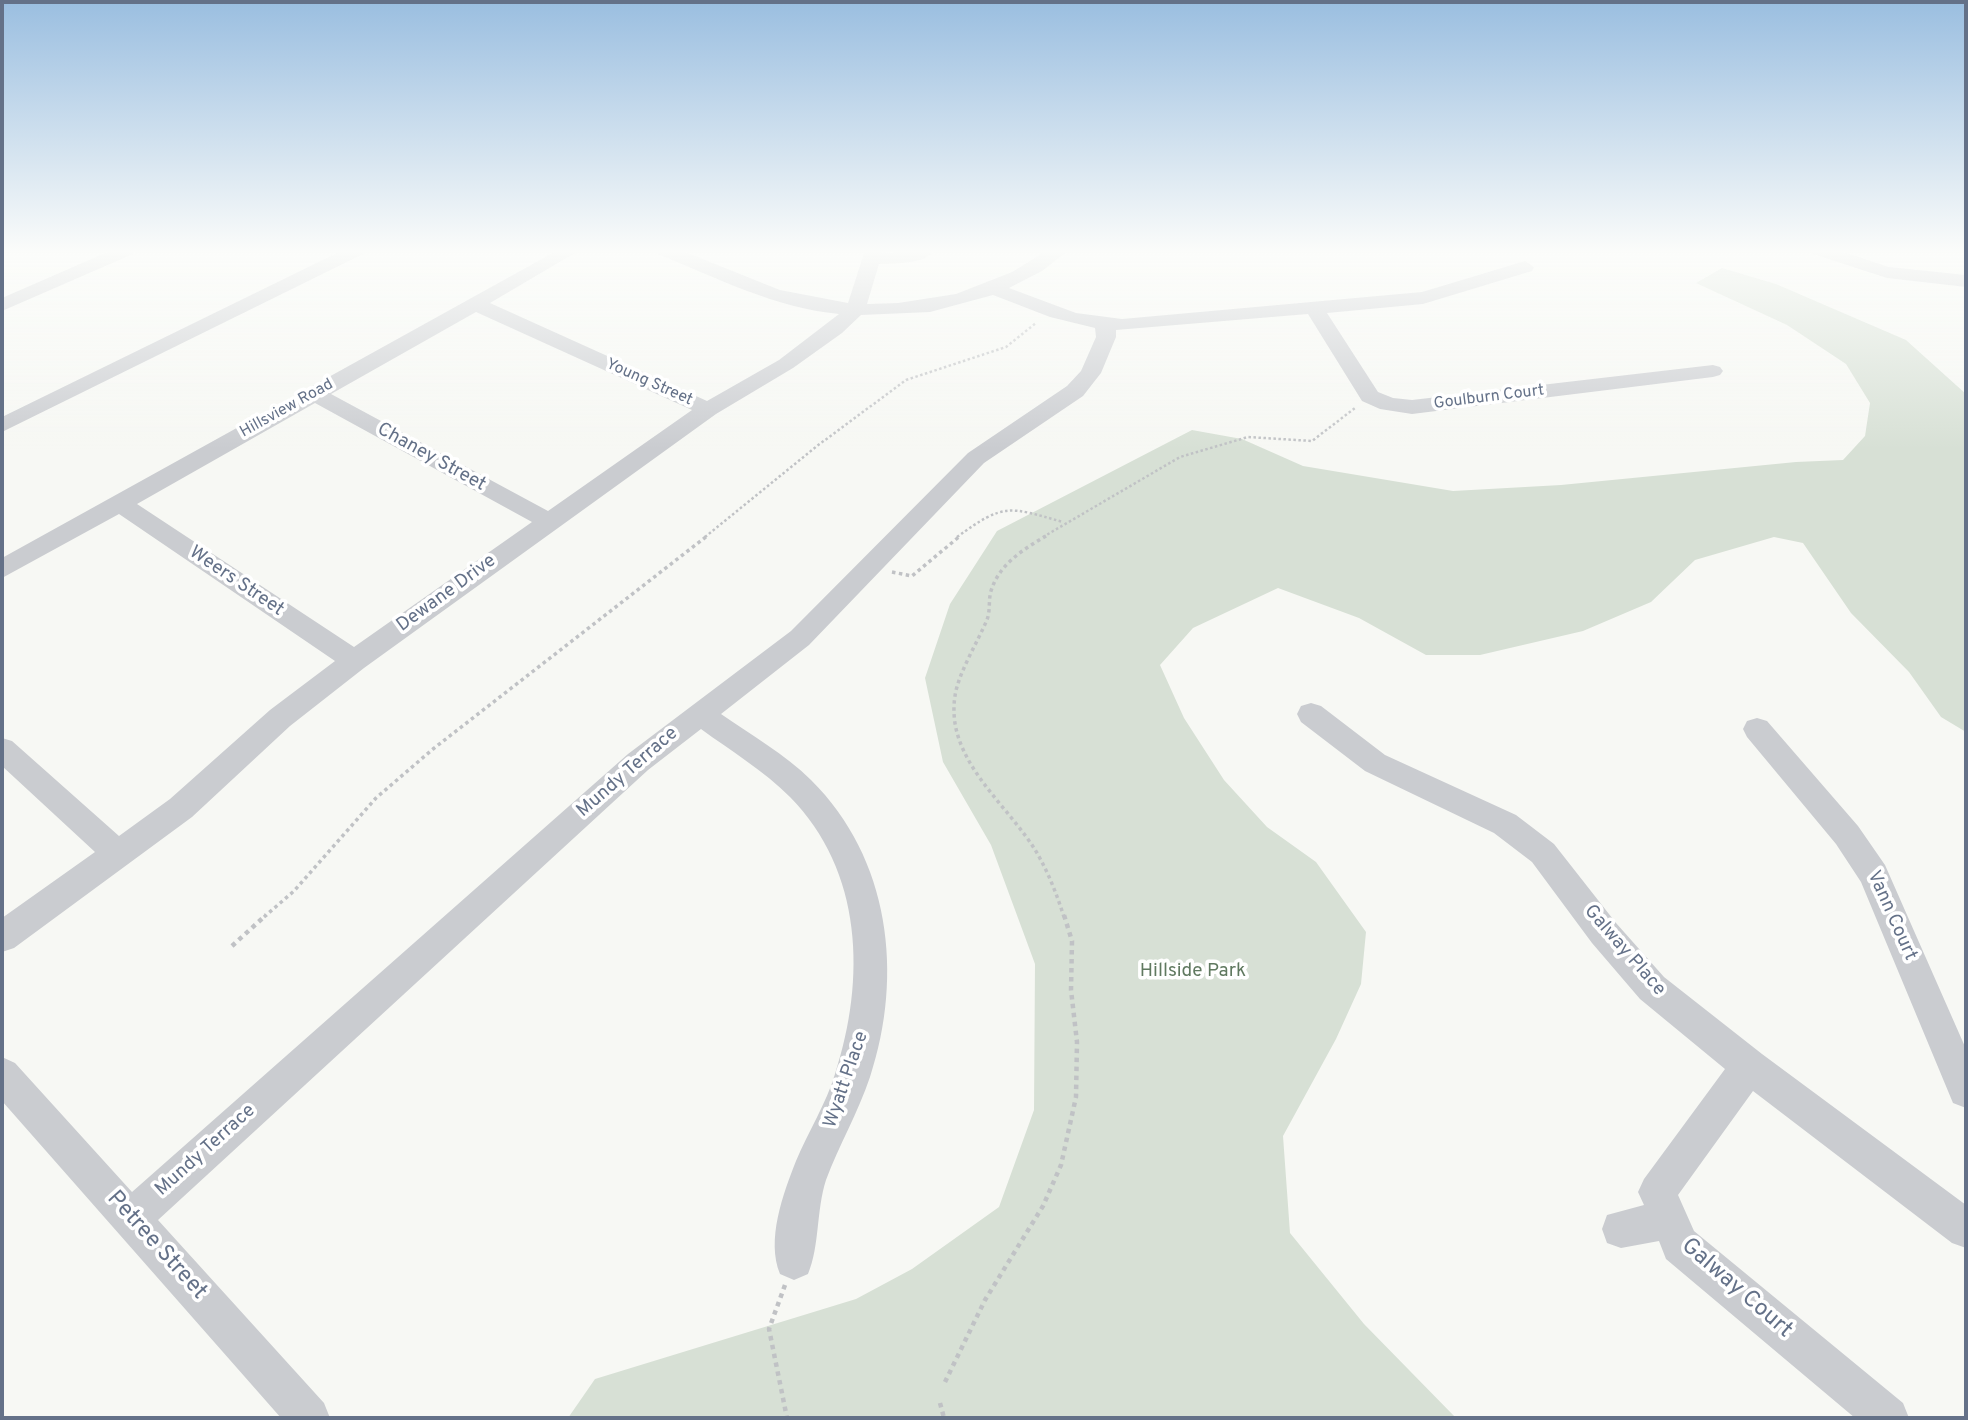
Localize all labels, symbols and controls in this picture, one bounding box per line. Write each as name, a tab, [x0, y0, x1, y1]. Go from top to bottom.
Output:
street label: Young Street	[603, 355, 695, 411]
street label: Hillsview Road	[237, 375, 337, 443]
street label: Goulburn Court	[1433, 382, 1545, 414]
street label: Chaney Street	[373, 419, 489, 497]
street label: Weers Street	[184, 542, 288, 622]
street label: Dewane Drive	[393, 550, 501, 638]
street label: Mundy Terrace	[573, 723, 683, 823]
street label: Vann Court	[1861, 867, 1921, 965]
street label: Galway Place	[1578, 901, 1670, 1001]
park label: Hillside Park	[1140, 961, 1246, 983]
street label: Wyatt Place	[820, 1029, 874, 1131]
street label: Mundy Terrace	[151, 1100, 261, 1202]
street label: Petree Street	[100, 1186, 212, 1306]
street label: Galway Court	[1675, 1233, 1797, 1345]

